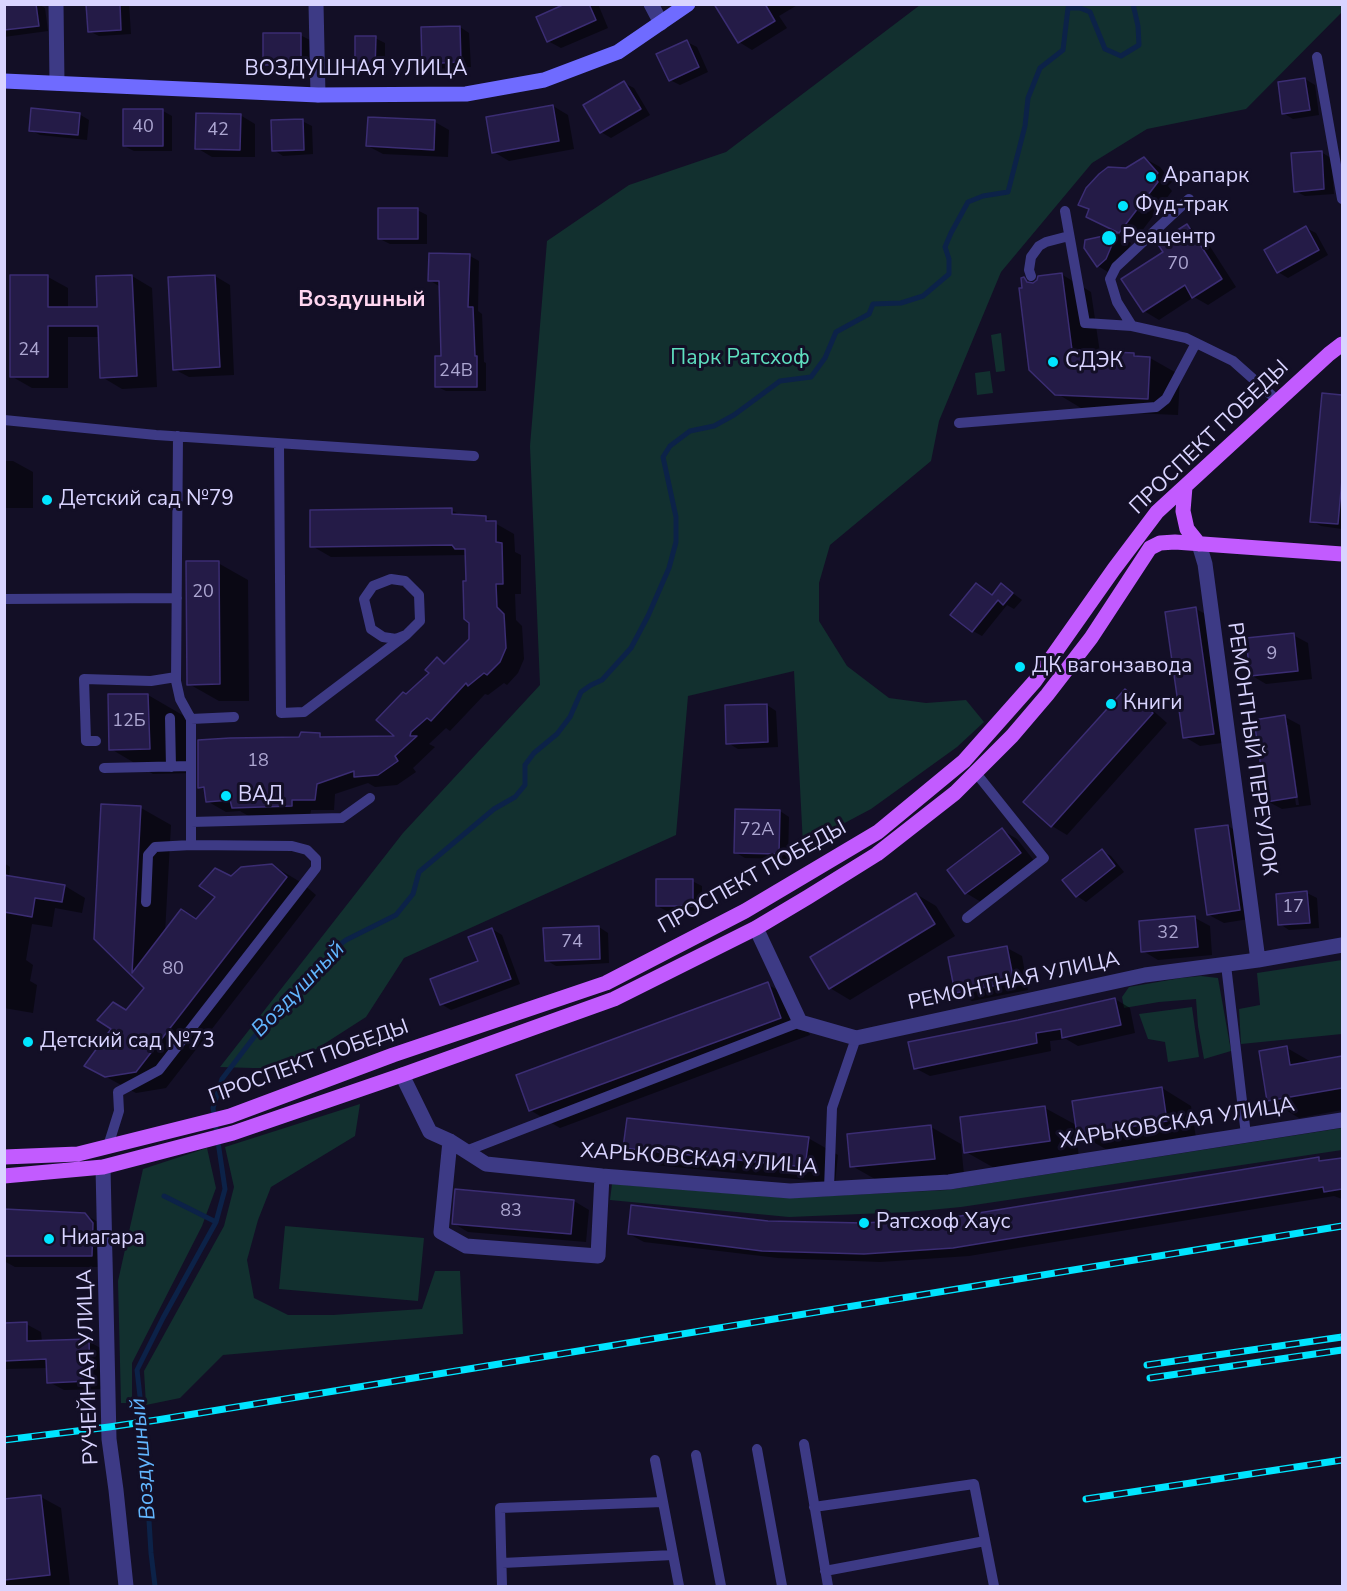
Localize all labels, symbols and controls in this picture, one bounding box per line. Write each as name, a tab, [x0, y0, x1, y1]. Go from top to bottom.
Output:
street label: ВОЗДУШНАЯ УЛИЦА	[244, 57, 468, 83]
house number: 40	[132, 117, 154, 139]
house number: 42	[207, 120, 229, 142]
place label: Арапарк	[1163, 164, 1249, 190]
marker: Арапарк	[1144, 170, 1158, 184]
place label: Фуд-трак	[1135, 193, 1228, 219]
marker: Фуд-трак	[1116, 199, 1130, 213]
place label: Реацентр	[1122, 225, 1216, 251]
marker: Реацентр	[1100, 229, 1118, 247]
house number: 70	[1167, 254, 1189, 276]
district label: Воздушный	[298, 288, 426, 314]
house number: 24	[18, 340, 40, 362]
park label: Парк Ратсхоф	[670, 346, 810, 372]
place label: СДЭК	[1065, 349, 1123, 375]
marker: СДЭК	[1046, 355, 1060, 369]
street label: ПРОСПЕКТ ПОБЕДЫ	[1125, 356, 1295, 520]
house number: 24В	[439, 361, 473, 383]
place label: Детский сад №79	[59, 487, 234, 513]
marker: Детский сад №79	[40, 493, 54, 507]
house number: 20	[192, 582, 214, 604]
street label: РЕМОНТНЫЙ ПЕРЕУЛОК	[1221, 621, 1281, 877]
house number: 9	[1267, 644, 1277, 666]
place label: ДК вагонзавода	[1032, 654, 1192, 680]
marker: ДК вагонзавода	[1013, 660, 1027, 674]
place label: Книги	[1123, 691, 1182, 717]
marker: Книги	[1104, 697, 1118, 711]
house number: 12Б	[112, 711, 146, 733]
house number: 18	[247, 751, 269, 773]
place label: ВАД	[238, 783, 284, 809]
marker: ВАД	[219, 789, 233, 803]
street label: ПРОСПЕКТ ПОБЕДЫ	[655, 816, 851, 940]
house number: 72А	[740, 820, 774, 842]
house number: 17	[1282, 897, 1304, 919]
house number: 32	[1157, 923, 1179, 945]
house number: 74	[561, 932, 583, 954]
water label: Воздушный	[247, 937, 351, 1043]
street label: РЕМОНТНАЯ УЛИЦА	[906, 947, 1122, 1017]
house number: 80	[162, 959, 184, 981]
street label: ПРОСПЕКТ ПОБЕДЫ	[205, 1015, 413, 1111]
place label: Детский сад №73	[40, 1029, 215, 1055]
marker: Детский сад №73	[21, 1035, 35, 1049]
street label: ХАРЬКОВСКАЯ УЛИЦА	[1058, 1093, 1296, 1155]
street label: ХАРЬКОВСКАЯ УЛИЦА	[579, 1139, 819, 1181]
house number: 83	[500, 1201, 522, 1223]
place label: Ратсхоф Хаус	[876, 1210, 1010, 1236]
marker: Ратсхоф Хаус	[857, 1216, 871, 1230]
place label: Ниагара	[61, 1226, 145, 1252]
marker: Ниагара	[42, 1232, 56, 1246]
street label: РУЧЕЙНАЯ УЛИЦА	[73, 1269, 105, 1465]
water label: Воздушный	[126, 1397, 162, 1521]

